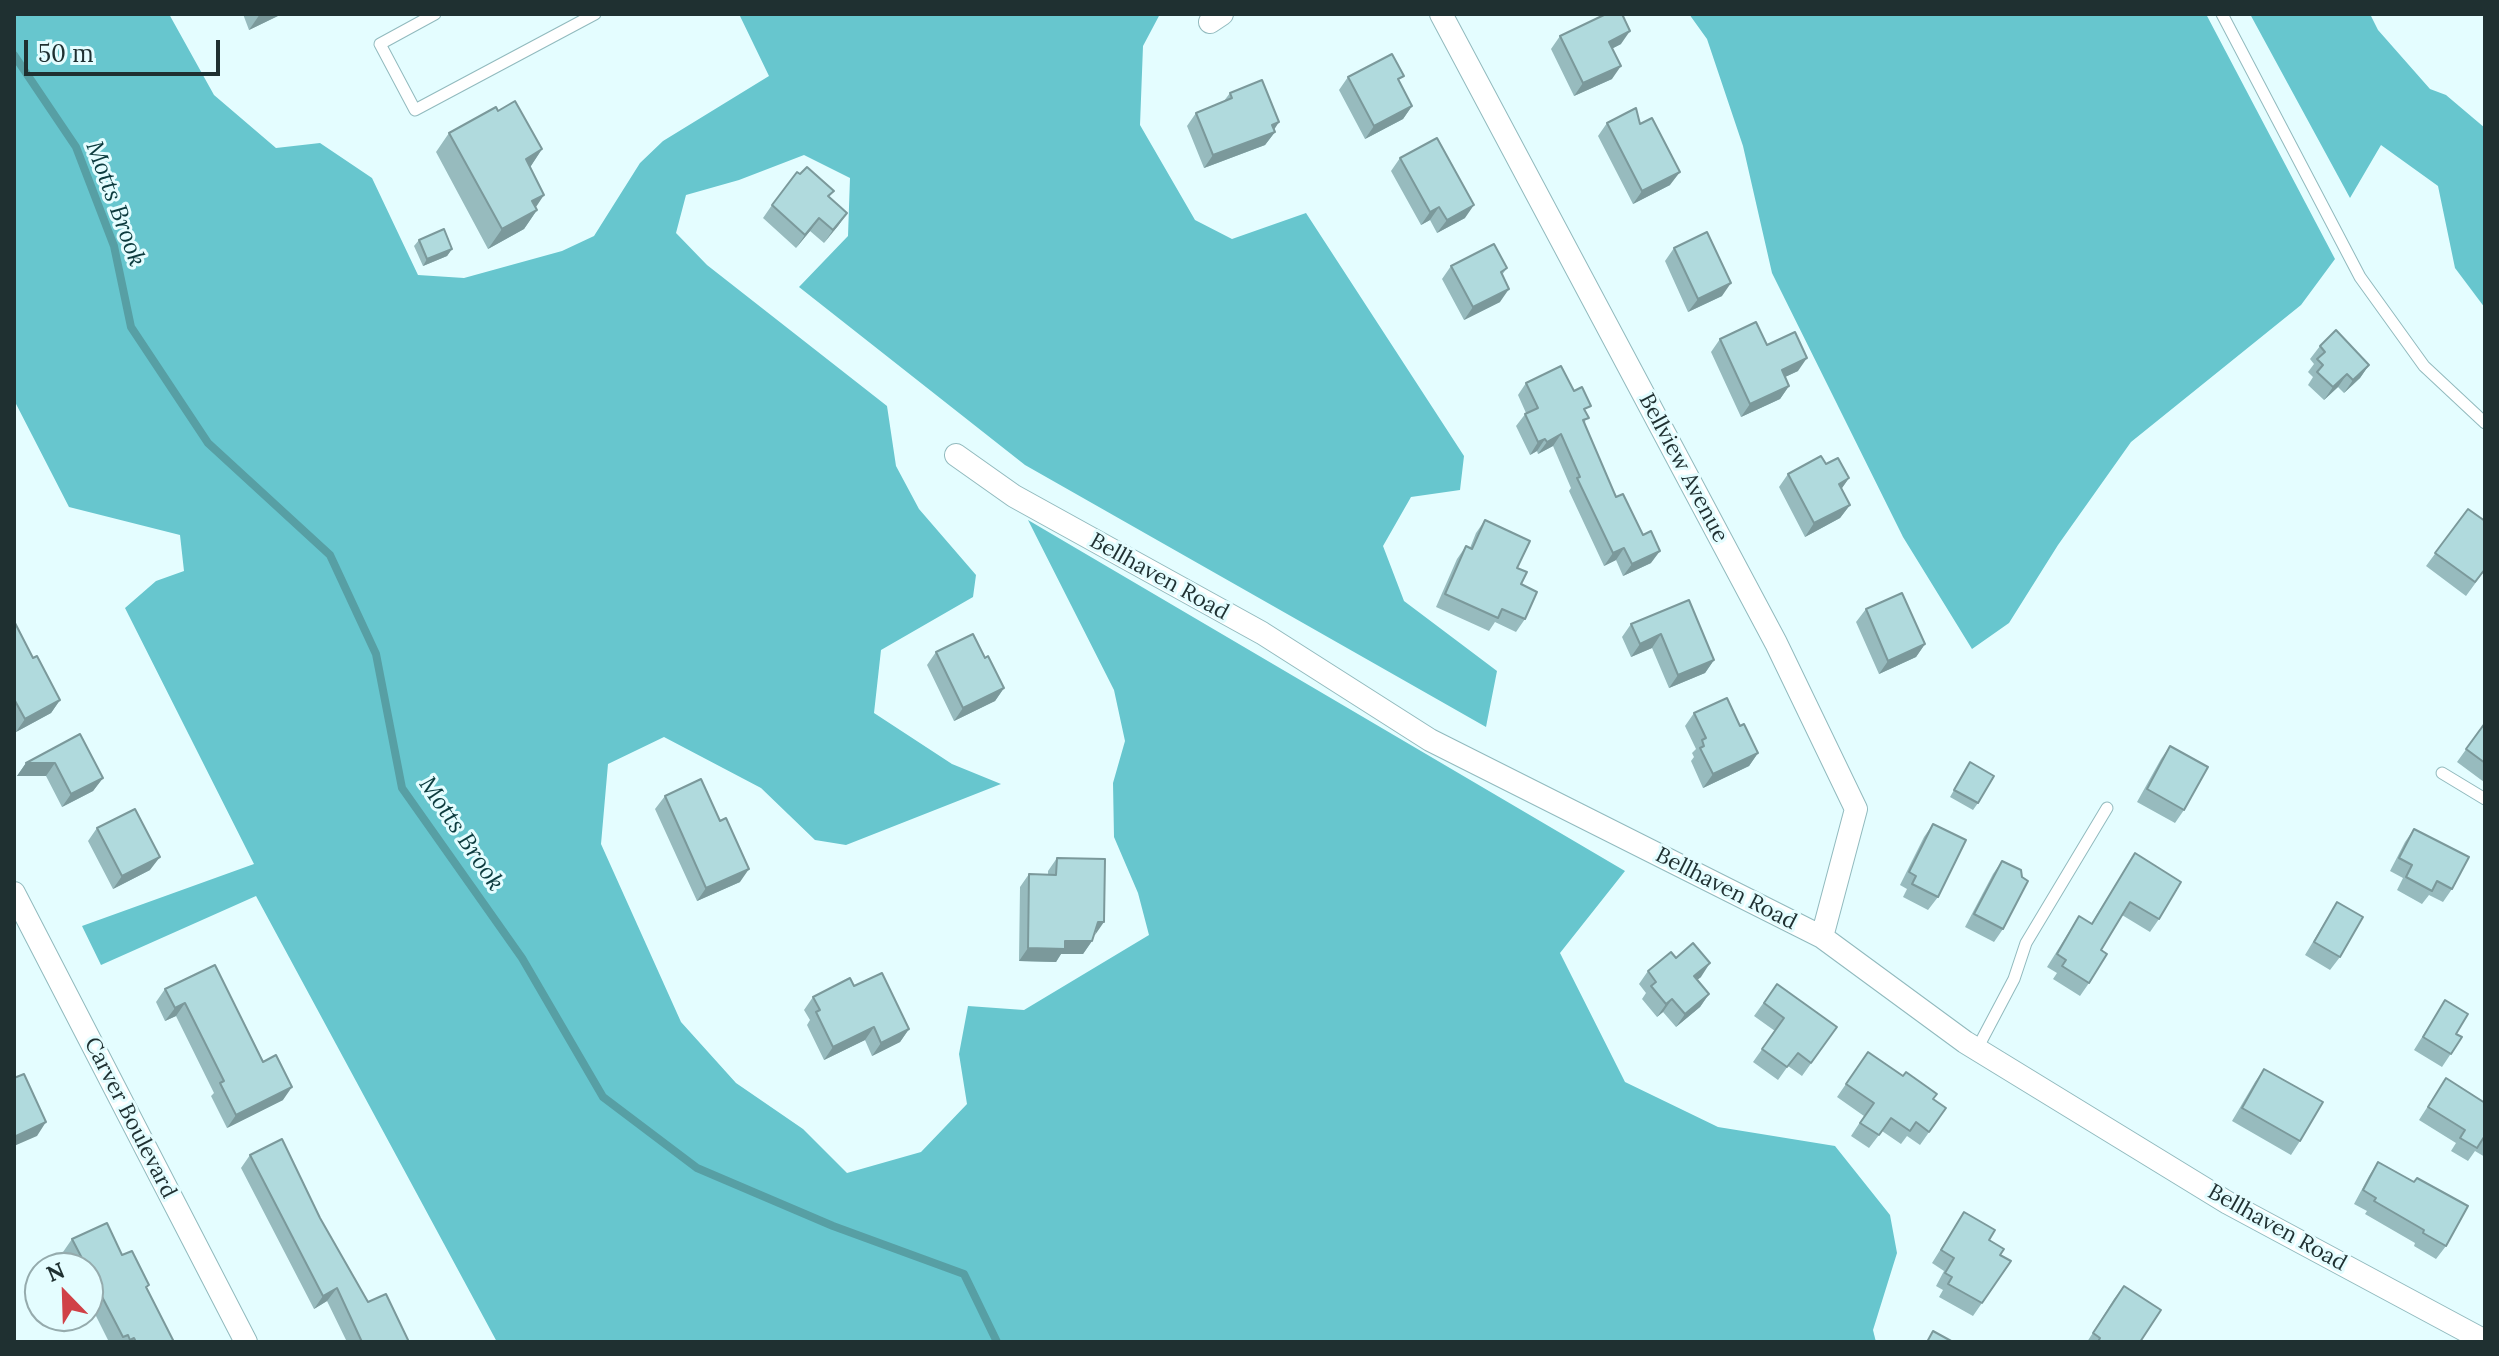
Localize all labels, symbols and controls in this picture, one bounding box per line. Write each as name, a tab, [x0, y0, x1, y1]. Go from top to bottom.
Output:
scale bar	[28, 24, 224, 74]
text: 50 m	[38, 38, 94, 69]
water label: Motts Brook	[79, 137, 151, 271]
street label: Bellview Avenue	[1633, 389, 1733, 547]
street label: Bellhaven Road	[1085, 528, 1233, 626]
water label: Motts Brook	[412, 772, 510, 896]
street label: Bellhaven Road	[1651, 842, 1801, 936]
street label: Carver Boulevard	[78, 1033, 182, 1203]
street label: Bellhaven Road	[2203, 1179, 2351, 1277]
north arrow	[24, 1252, 104, 1332]
text: N	[42, 1256, 69, 1288]

